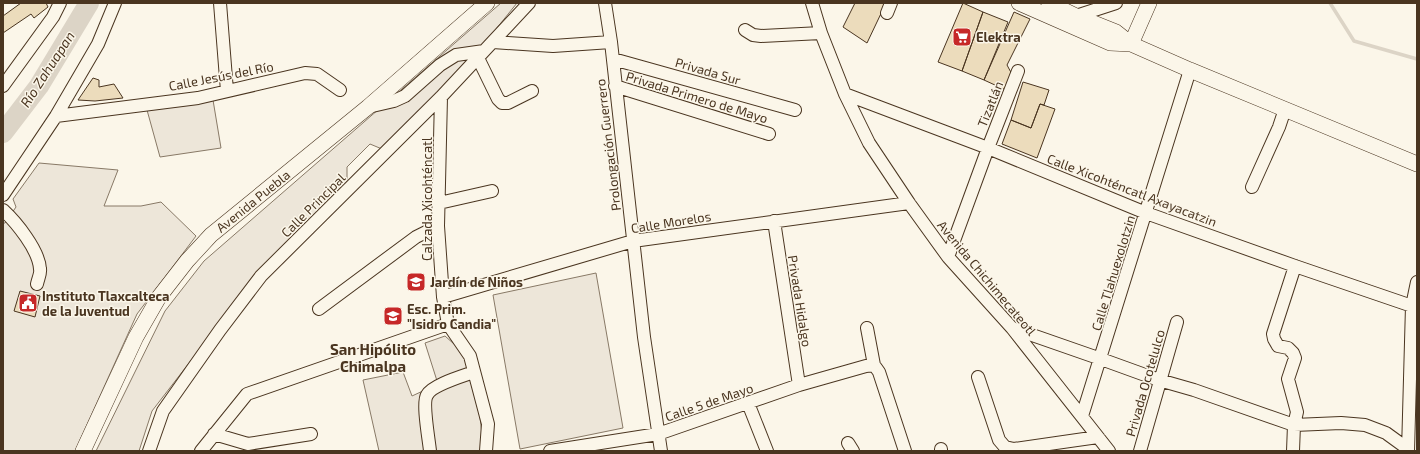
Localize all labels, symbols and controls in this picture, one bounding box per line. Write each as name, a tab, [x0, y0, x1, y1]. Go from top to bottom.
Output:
supermarket icon: Elektra	[951, 26, 973, 48]
water label: Río Zahuapan	[16, 28, 78, 110]
place label: Elektra	[976, 29, 1021, 45]
street label: Privada Sur	[673, 54, 743, 88]
street label: Calle Jesús del Río	[167, 58, 275, 94]
street label: Privada Primero de Mayo	[624, 68, 770, 126]
street label: Prolongación Guerrero	[592, 78, 624, 212]
street label: Tizatlán	[974, 79, 1006, 129]
street label: Calzada Xicohténcatl	[419, 137, 435, 261]
street label: Calle Xicohténcatl Axayacatzin	[1045, 150, 1219, 230]
street label: Avenida Puebla	[213, 166, 293, 236]
street label: Calle Principal	[278, 170, 348, 240]
street label: Calle Morelos	[630, 208, 712, 236]
street label: Calle Tlahuexolotzin	[1088, 213, 1138, 333]
street label: Avenida Chichimecateotl	[934, 217, 1040, 339]
street label: Privada Hidalgo	[785, 254, 815, 348]
school or university icon: Jardín de Niños	[405, 271, 427, 293]
place label: Jardín de Niños	[430, 274, 523, 290]
place label: Instituto Tlaxcalteca de la Juventud	[42, 288, 170, 319]
public building icon: Instituto Tlaxcalteca de la Juventud	[17, 292, 39, 314]
place label: Esc. Prim. "Isidro Candia"	[407, 301, 496, 332]
school or university icon: Esc. Prim. "Isidro Candia"	[382, 305, 404, 327]
street label: Privada Ocotelulco	[1122, 328, 1168, 438]
district label: San Hipólito Chimalpa	[330, 340, 416, 375]
street label: Calle 5 de Mayo	[663, 379, 755, 425]

